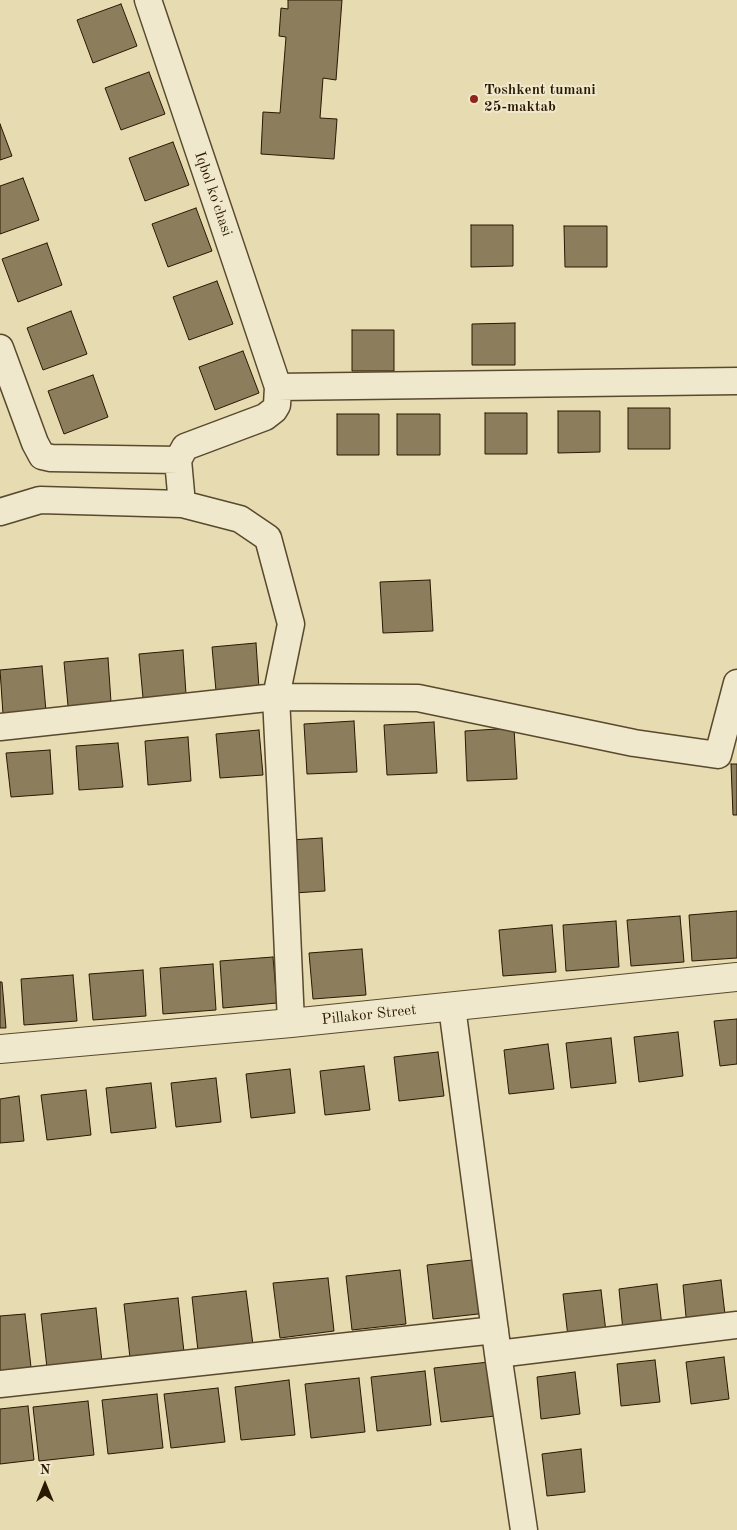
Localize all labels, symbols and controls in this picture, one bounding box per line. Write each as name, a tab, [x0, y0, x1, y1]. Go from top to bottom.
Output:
place label: Toshkent tumani 25-maktab	[484, 81, 596, 116]
marker: Toshkent tumani 25-maktab	[468, 93, 480, 105]
street label: Iqbol ko'chasi	[190, 149, 236, 239]
street label: Pillakor Street	[321, 1001, 417, 1029]
north arrow	[20, 1460, 70, 1510]
text: N	[40, 1463, 50, 1477]

